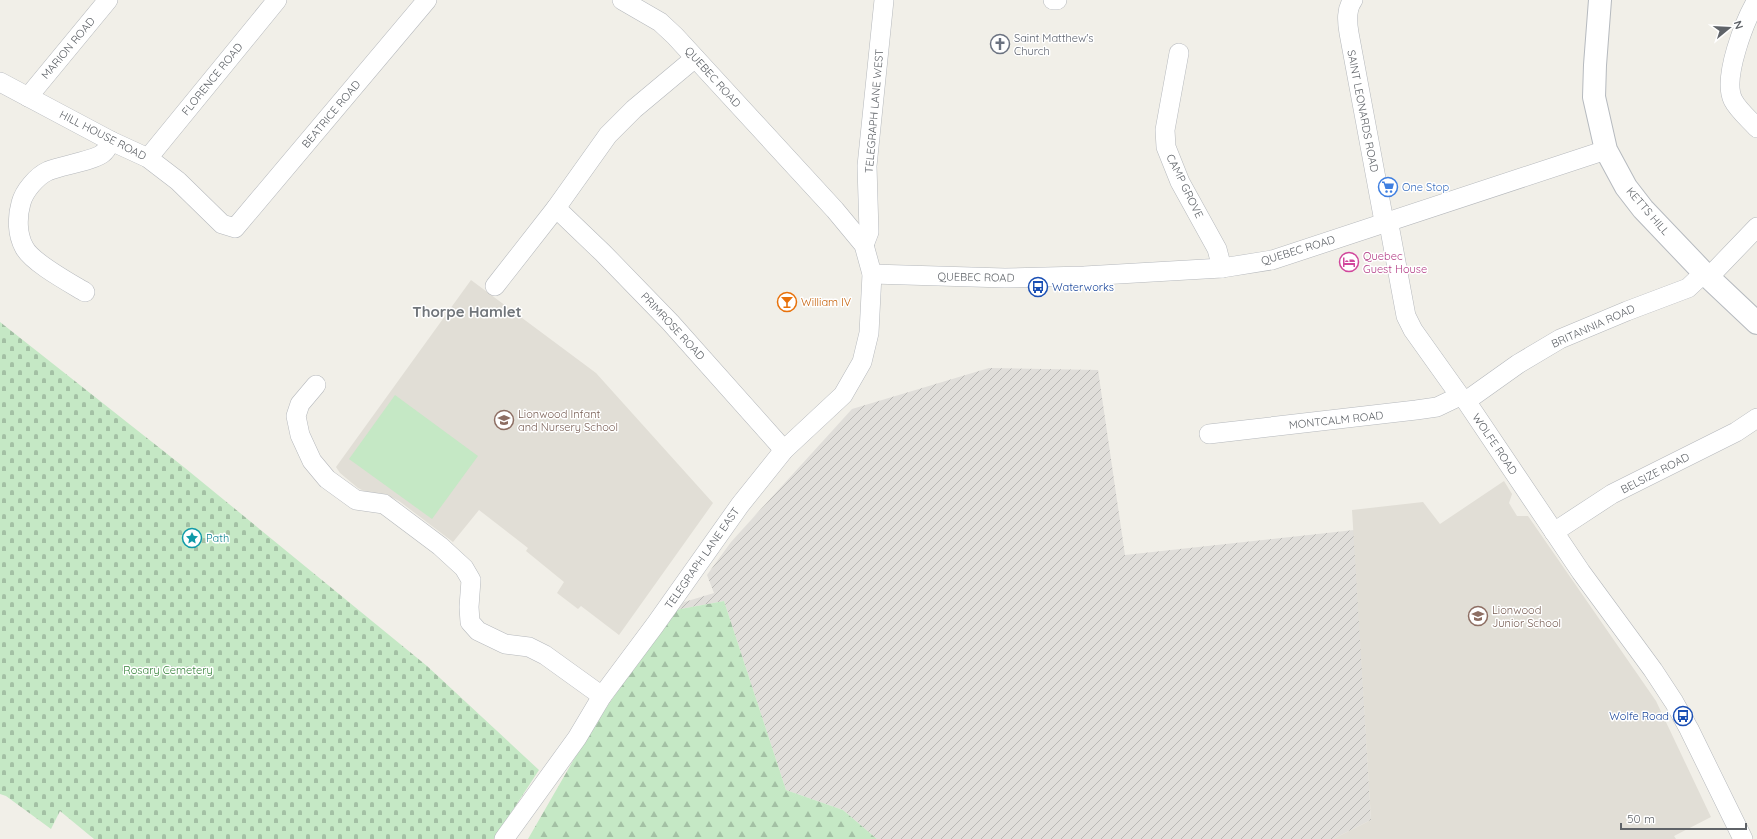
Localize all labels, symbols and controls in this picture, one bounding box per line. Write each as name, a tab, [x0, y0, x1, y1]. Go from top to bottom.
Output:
north arrow	[1709, 8, 1749, 48]
street label: MARION ROAD	[38, 14, 98, 82]
text: N	[1731, 19, 1746, 31]
place label: Saint Matthew's Church	[1014, 31, 1094, 58]
church icon: Saint Matthew's Church	[989, 33, 1011, 55]
street label: FLORENCE ROAD	[179, 40, 246, 118]
street label: QUEBEC ROAD	[682, 44, 744, 110]
street label: TELEGRAPH LANE WEST	[862, 48, 886, 174]
street label: SAINT LEONARDS ROAD	[1344, 49, 1382, 174]
street label: BEATRICE ROAD	[299, 77, 363, 151]
street label: HILL HOUSE ROAD	[57, 107, 149, 163]
street label: CAMP GROVE	[1163, 152, 1207, 220]
supermarket icon: One Stop	[1377, 176, 1399, 198]
place label: One Stop	[1402, 180, 1450, 194]
street label: KETTS HILL	[1623, 184, 1673, 238]
street label: QUEBEC ROAD	[1259, 232, 1337, 268]
place label: Quebec Guest House	[1363, 249, 1427, 276]
hotel icon: Quebec Guest House	[1338, 251, 1360, 273]
street label: QUEBEC ROAD	[937, 269, 1015, 285]
bus stop icon: Waterworks	[1027, 276, 1049, 298]
place label: Waterworks	[1052, 280, 1114, 294]
street label: PRIMROSE ROAD	[638, 289, 708, 363]
bar icon: William IV	[776, 291, 798, 313]
place label: William IV	[801, 295, 851, 309]
street label: BRITANNIA ROAD	[1549, 301, 1637, 351]
district label: Thorpe Hamlet	[412, 302, 522, 321]
place label: Lionwood Infant and Nursery School	[518, 407, 618, 434]
street label: MONTCALM ROAD	[1288, 408, 1384, 432]
school or university icon: Lionwood Infant and Nursery School	[493, 409, 515, 431]
street label: WOLFE ROAD	[1469, 411, 1521, 477]
street label: BELSIZE ROAD	[1618, 450, 1692, 496]
street label: TELEGRAPH LANE EAST	[662, 504, 743, 612]
place icon: Path	[181, 527, 203, 549]
place label: Path	[206, 531, 229, 545]
place label: Lionwood Junior School	[1492, 603, 1561, 630]
school or university icon: Lionwood Junior School	[1467, 605, 1489, 627]
park label: Rosary Cemetery	[123, 663, 213, 677]
bus stop icon: Wolfe Road	[1672, 705, 1694, 727]
place label: Wolfe Road	[1609, 709, 1669, 723]
scale bar	[1621, 805, 1746, 831]
text: 50 m	[1627, 811, 1655, 826]

